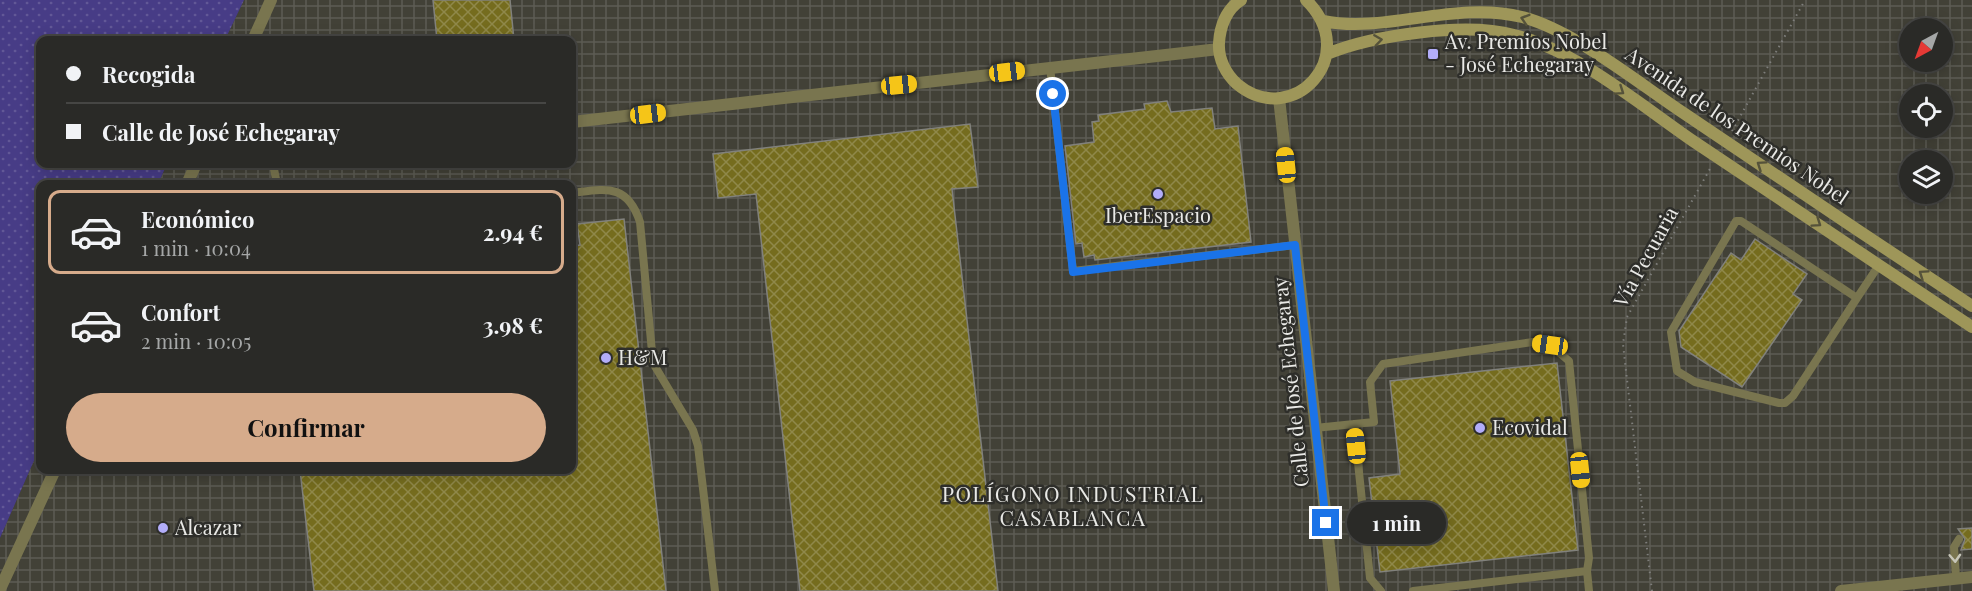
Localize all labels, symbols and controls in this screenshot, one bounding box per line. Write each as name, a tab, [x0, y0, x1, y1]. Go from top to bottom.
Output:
one-way arrow	[1520, 14, 1531, 26]
north arrow	[1899, 18, 1953, 72]
map controls	[1899, 18, 1953, 204]
place label: Av. Premios Nobel - José Echegaray	[1444, 27, 1607, 77]
one-way arrow	[1373, 34, 1382, 47]
street label: Avenida de los Premios Nobel	[1620, 39, 1855, 210]
marker: Av. Premios Nobel - José Echegaray	[1426, 47, 1440, 61]
text: Recogida	[102, 59, 195, 89]
car	[988, 61, 1026, 83]
car	[880, 74, 918, 96]
route start	[1039, 80, 1066, 107]
one-way arrow	[1613, 84, 1624, 95]
button: locate	[1899, 84, 1953, 138]
car	[629, 103, 667, 125]
text: Calle de José Echegaray	[102, 117, 340, 147]
car	[1275, 146, 1297, 184]
button: layers	[1899, 150, 1953, 204]
one-way arrow	[1757, 161, 1768, 172]
marker: IberEspacio	[1151, 187, 1165, 201]
place label: IberEspacio	[1105, 201, 1211, 228]
street label: Vía Pecuaria	[1606, 201, 1683, 312]
text: Económico	[141, 204, 254, 234]
icon: car	[69, 205, 123, 259]
one-way arrow	[1811, 216, 1821, 228]
text: 2.94 €	[483, 217, 543, 247]
text: 1 min · 10:04	[141, 234, 251, 261]
one-way arrow	[1919, 270, 1930, 281]
street label: Calle de José Echegaray	[1265, 276, 1314, 488]
text: Confort	[141, 297, 220, 327]
icon: car	[69, 298, 123, 352]
text: 3.98 €	[483, 310, 543, 340]
text: 2 min · 10:05	[141, 327, 251, 354]
car	[1531, 334, 1569, 356]
place label: H&M	[618, 343, 667, 370]
marker: H&M	[599, 351, 613, 365]
button: Confirmar	[66, 393, 546, 462]
place label: Ecovidal	[1492, 413, 1568, 440]
marker: Ecovidal	[1473, 421, 1487, 435]
car	[1345, 427, 1367, 465]
car	[1569, 451, 1591, 489]
district label: POLÍGONO INDUSTRIAL CASABLANCA	[942, 479, 1204, 531]
callout: 1 min	[1347, 502, 1446, 544]
route end	[1312, 509, 1339, 536]
text: 1 min	[1372, 509, 1421, 536]
place label: Alcazar	[174, 513, 241, 540]
marker: Alcazar	[156, 521, 170, 535]
one-way arrow	[1948, 554, 1961, 563]

